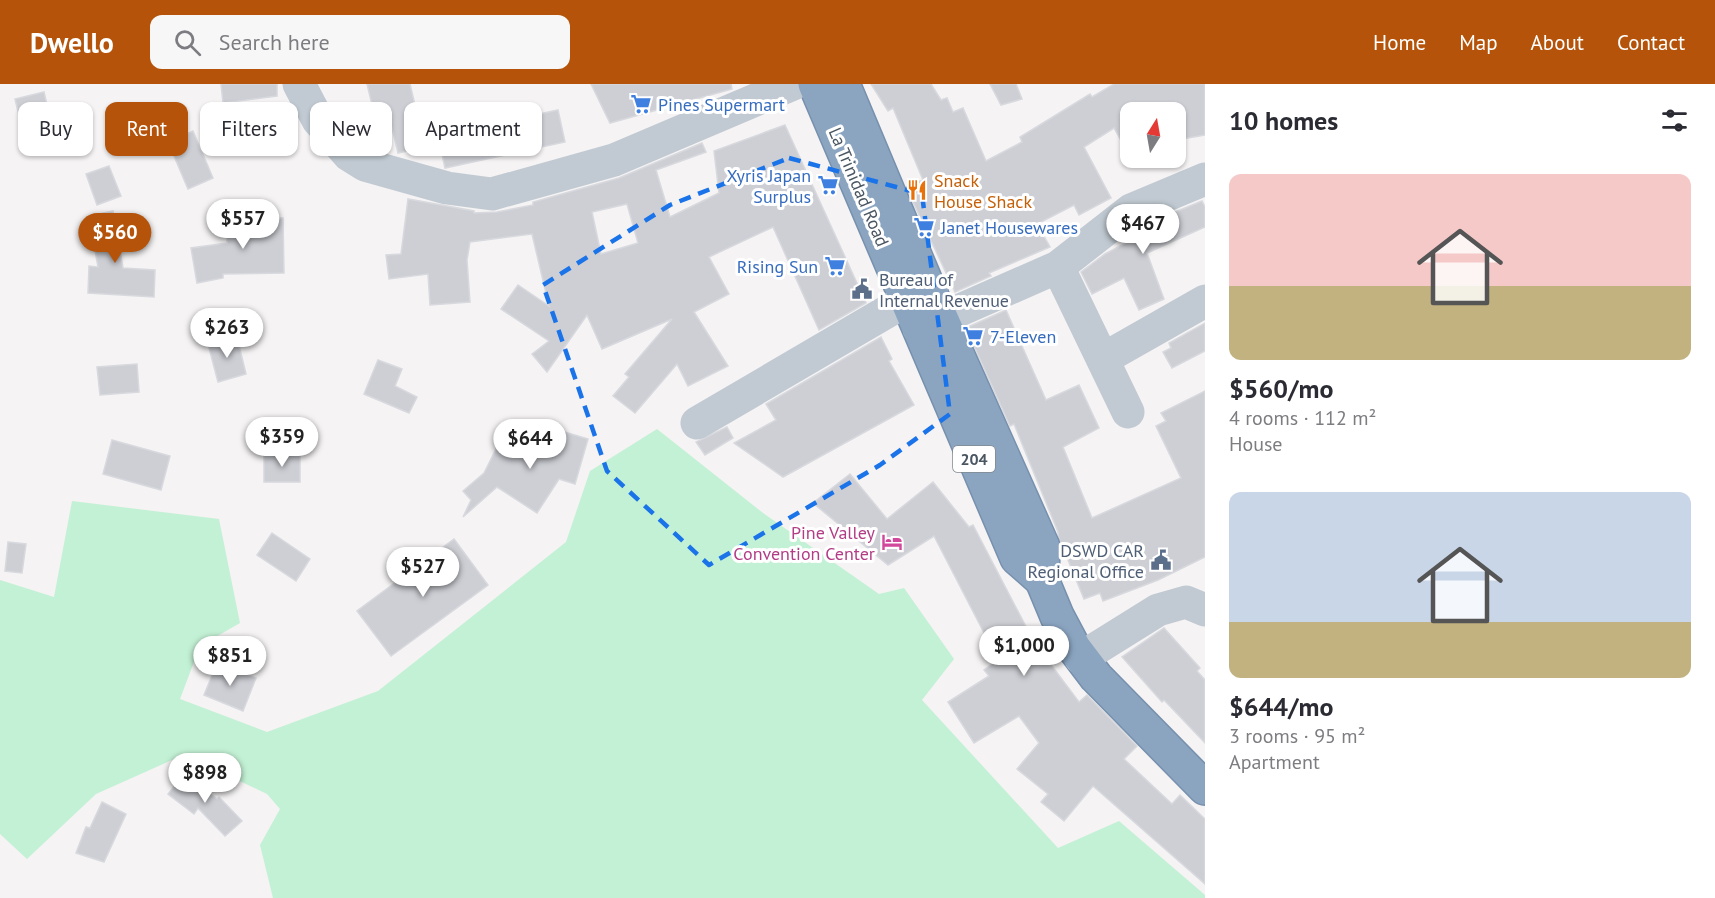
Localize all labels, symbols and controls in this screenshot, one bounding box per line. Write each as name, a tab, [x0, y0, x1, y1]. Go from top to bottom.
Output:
search box	[150, 15, 570, 69]
text: Dwello	[30, 24, 114, 61]
icon: search	[171, 26, 204, 59]
text: Search here	[219, 28, 330, 56]
text: Home	[1373, 29, 1426, 56]
text: Map	[1459, 29, 1498, 56]
text: About	[1531, 29, 1584, 56]
text: Contact	[1617, 29, 1685, 56]
supermarket icon: Pines Supermart	[629, 92, 653, 116]
place label: Pines Supermart	[658, 93, 785, 116]
chip: Buy	[18, 102, 93, 156]
chip: Rent	[105, 102, 188, 156]
chip: Filters	[200, 102, 298, 156]
chip: New	[310, 102, 392, 156]
chip: Apartment	[404, 102, 542, 156]
north arrow	[1120, 102, 1186, 168]
map controls	[1120, 102, 1186, 168]
text: 10 homes	[1229, 104, 1338, 137]
icon: filters	[1658, 104, 1691, 137]
street label: La Trinidad Road	[824, 124, 894, 250]
place label: Xyris Japan Surplus	[726, 164, 811, 208]
place label: Snack House Shack	[934, 169, 1032, 213]
supermarket icon: Xyris Japan Surplus	[816, 173, 840, 197]
restaurant icon: Snack House Shack	[905, 178, 929, 202]
pin: $557	[207, 199, 279, 250]
pin: $467	[1107, 204, 1179, 255]
text: $557	[220, 205, 266, 231]
text: $467	[1120, 210, 1166, 236]
pin: $560	[79, 213, 151, 264]
icon: home	[1406, 213, 1514, 321]
supermarket icon: Janet Housewares	[912, 215, 936, 239]
place label: Janet Housewares	[940, 216, 1078, 239]
text: $560	[92, 219, 138, 245]
supermarket icon: Rising Sun	[823, 254, 847, 278]
place label: Rising Sun	[737, 255, 818, 278]
place label: Bureau of Internal Revenue	[879, 268, 1009, 312]
public building icon: Bureau of Internal Revenue	[850, 277, 874, 301]
pin: $263	[191, 308, 263, 359]
text: $263	[204, 314, 250, 340]
supermarket icon: 7-Eleven	[961, 324, 985, 348]
place label: 7-Eleven	[990, 325, 1056, 348]
text: $560/mo	[1229, 372, 1333, 405]
text: 4 rooms · 112 m²	[1229, 405, 1376, 431]
pin: $359	[246, 417, 318, 468]
pin: $644	[494, 419, 566, 470]
text: $359	[259, 423, 305, 449]
text: $644	[507, 425, 553, 451]
text: House	[1229, 431, 1283, 457]
road number: 204	[953, 446, 995, 472]
place label: Pine Valley Convention Center	[733, 521, 876, 565]
hotel icon: Pine Valley Convention Center	[880, 530, 904, 554]
icon: home	[1406, 531, 1514, 639]
place label: DSWD CAR Regional Office	[1028, 539, 1144, 583]
pin: $527	[387, 547, 459, 598]
public building icon: DSWD CAR Regional Office	[1149, 548, 1173, 572]
text: $527	[400, 553, 446, 579]
pin: $1,000	[975, 626, 1073, 677]
text: $1,000	[993, 632, 1055, 658]
pin: $851	[194, 636, 266, 687]
text: $851	[207, 642, 253, 668]
text: $644/mo	[1229, 690, 1333, 723]
text: 3 rooms · 95 m²	[1229, 723, 1365, 749]
text: Apartment	[1229, 749, 1320, 775]
pin: $898	[169, 753, 241, 804]
text: $898	[182, 759, 228, 785]

